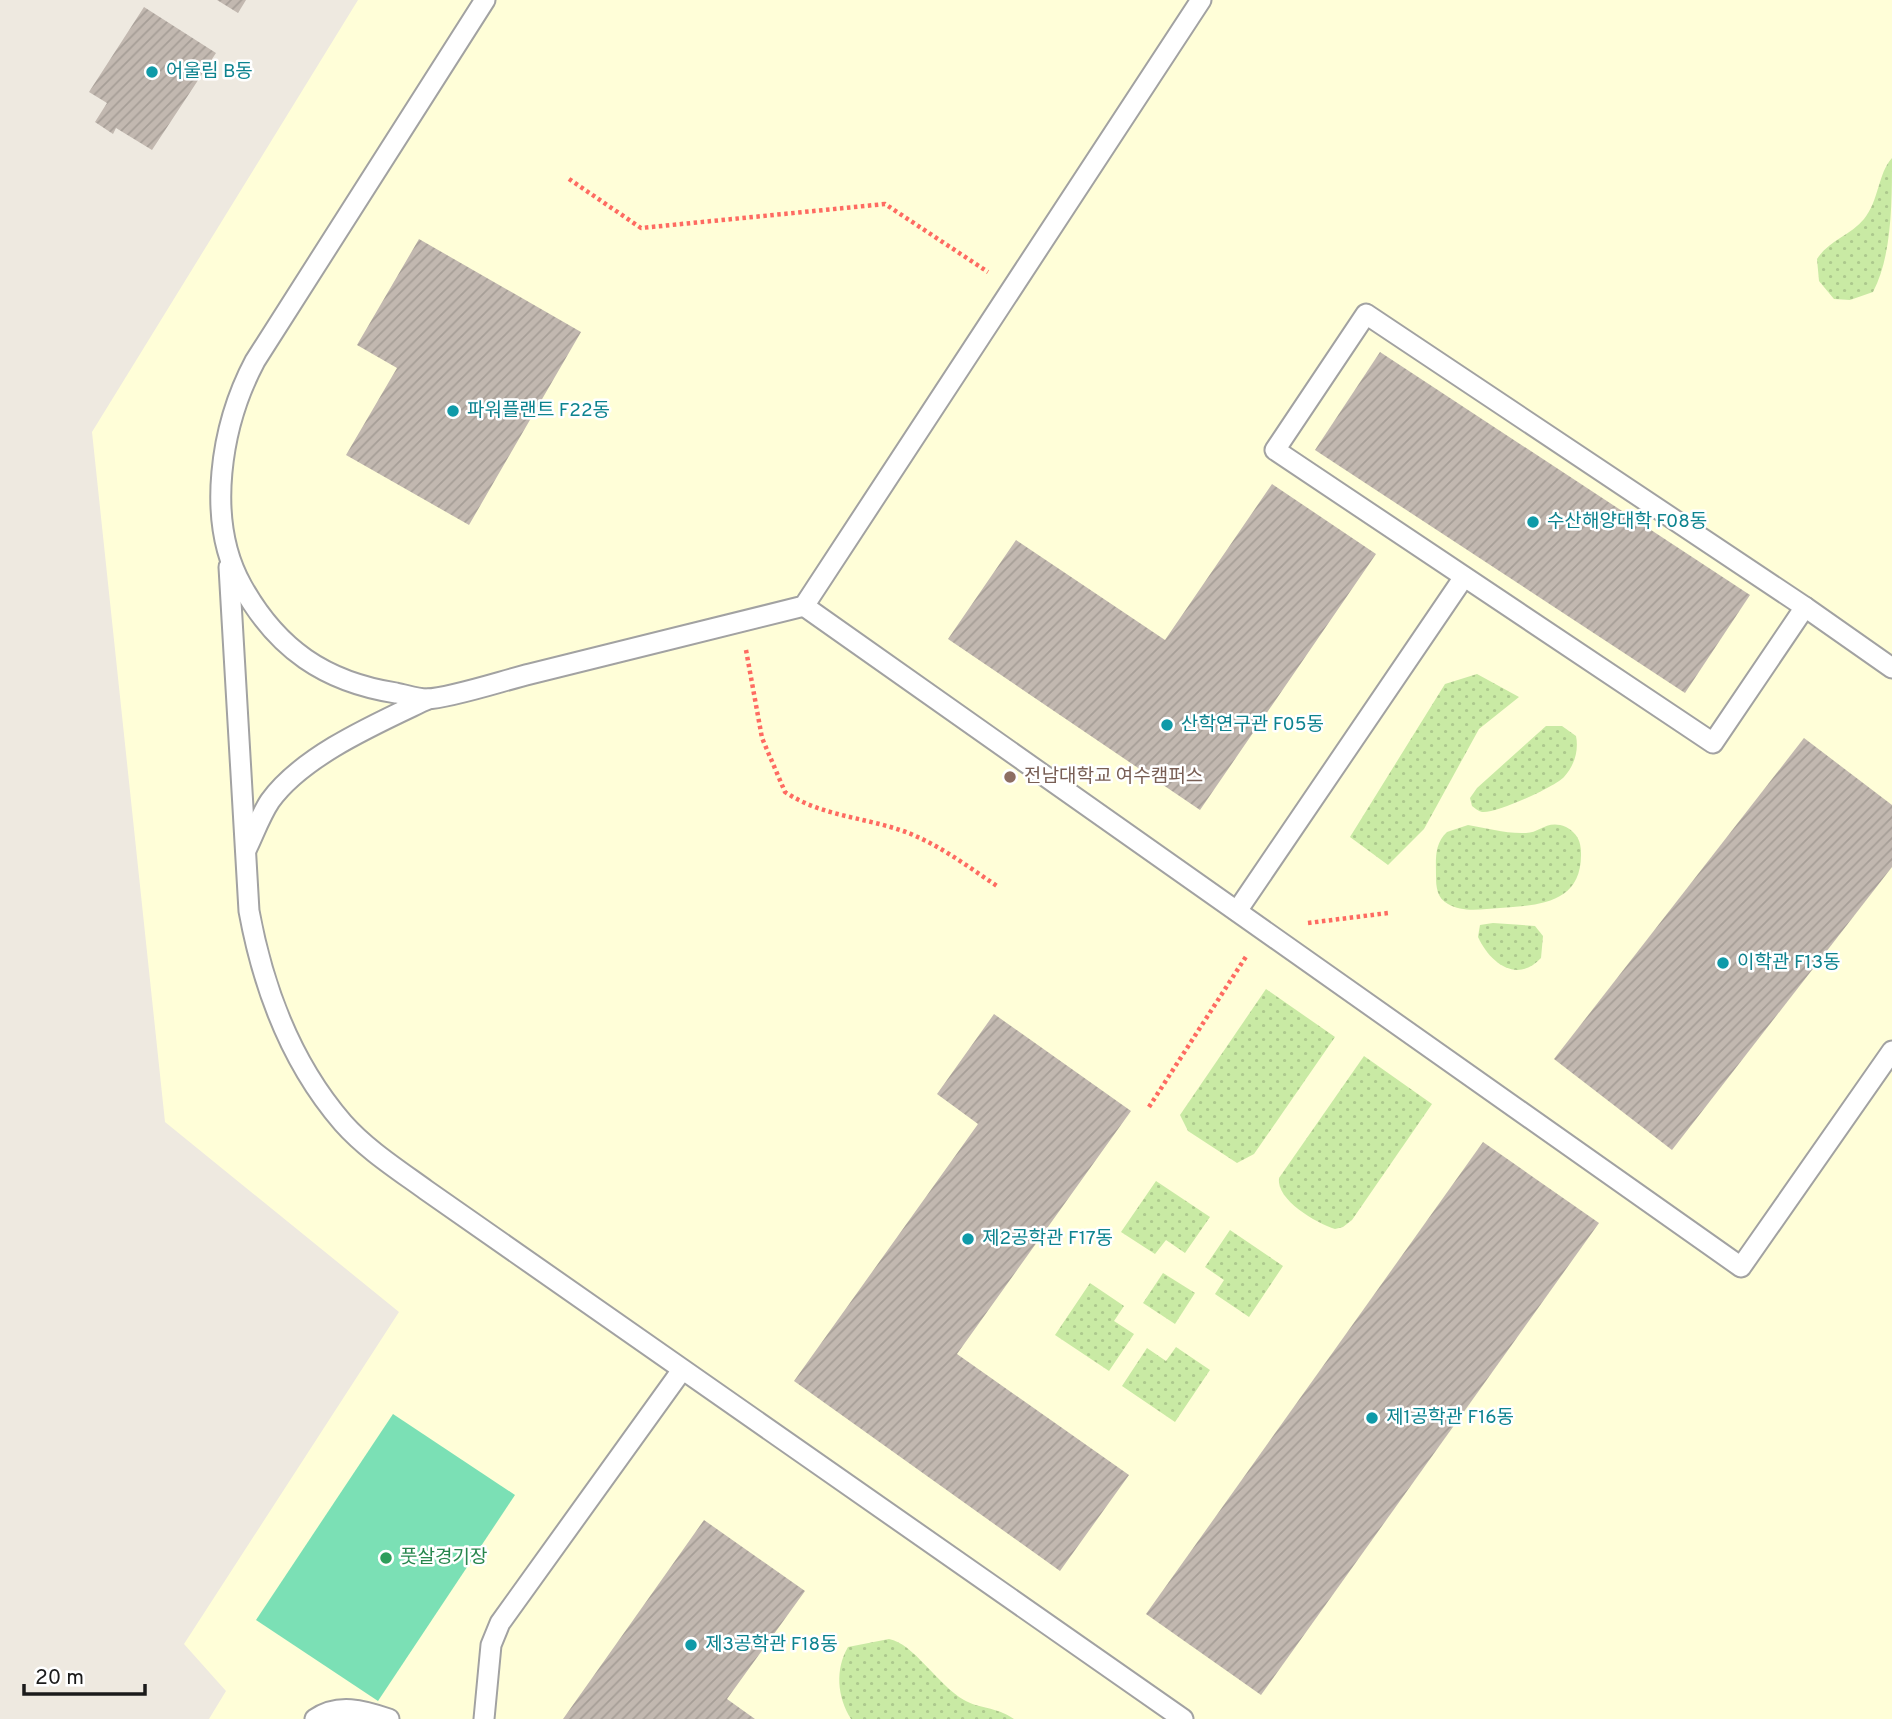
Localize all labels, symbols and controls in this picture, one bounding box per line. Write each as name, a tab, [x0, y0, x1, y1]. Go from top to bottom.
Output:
place label: 어울림 B동	[166, 60, 253, 84]
marker: 어울림 B동	[144, 64, 160, 80]
place label: 파워플랜트 F22동	[467, 399, 610, 423]
marker: 파워플랜트 F22동	[445, 403, 461, 419]
place label: 수산해양대학 F08동	[1547, 510, 1707, 534]
marker: 수산해양대학 F08동	[1525, 514, 1541, 530]
place label: 산학연구관 F05동	[1181, 713, 1324, 737]
marker: 산학연구관 F05동	[1159, 717, 1175, 733]
place label: 전남대학교 여수캠퍼스	[1024, 765, 1203, 789]
marker: 전남대학교 여수캠퍼스	[1002, 769, 1018, 785]
place label: 이학관 F13동	[1737, 951, 1841, 975]
marker: 이학관 F13동	[1715, 955, 1731, 971]
place label: 제2공학관 F17동	[982, 1227, 1113, 1251]
marker: 제2공학관 F17동	[960, 1231, 976, 1247]
place label: 제1공학관 F16동	[1386, 1406, 1514, 1430]
marker: 제1공학관 F16동	[1364, 1410, 1380, 1426]
place label: 풋살경기장	[400, 1546, 487, 1570]
marker: 풋살경기장	[378, 1550, 394, 1566]
place label: 제3공학관 F18동	[705, 1633, 838, 1657]
marker: 제3공학관 F18동	[683, 1637, 699, 1653]
scale bar	[24, 1652, 145, 1696]
text: 20 m	[35, 1665, 84, 1692]

